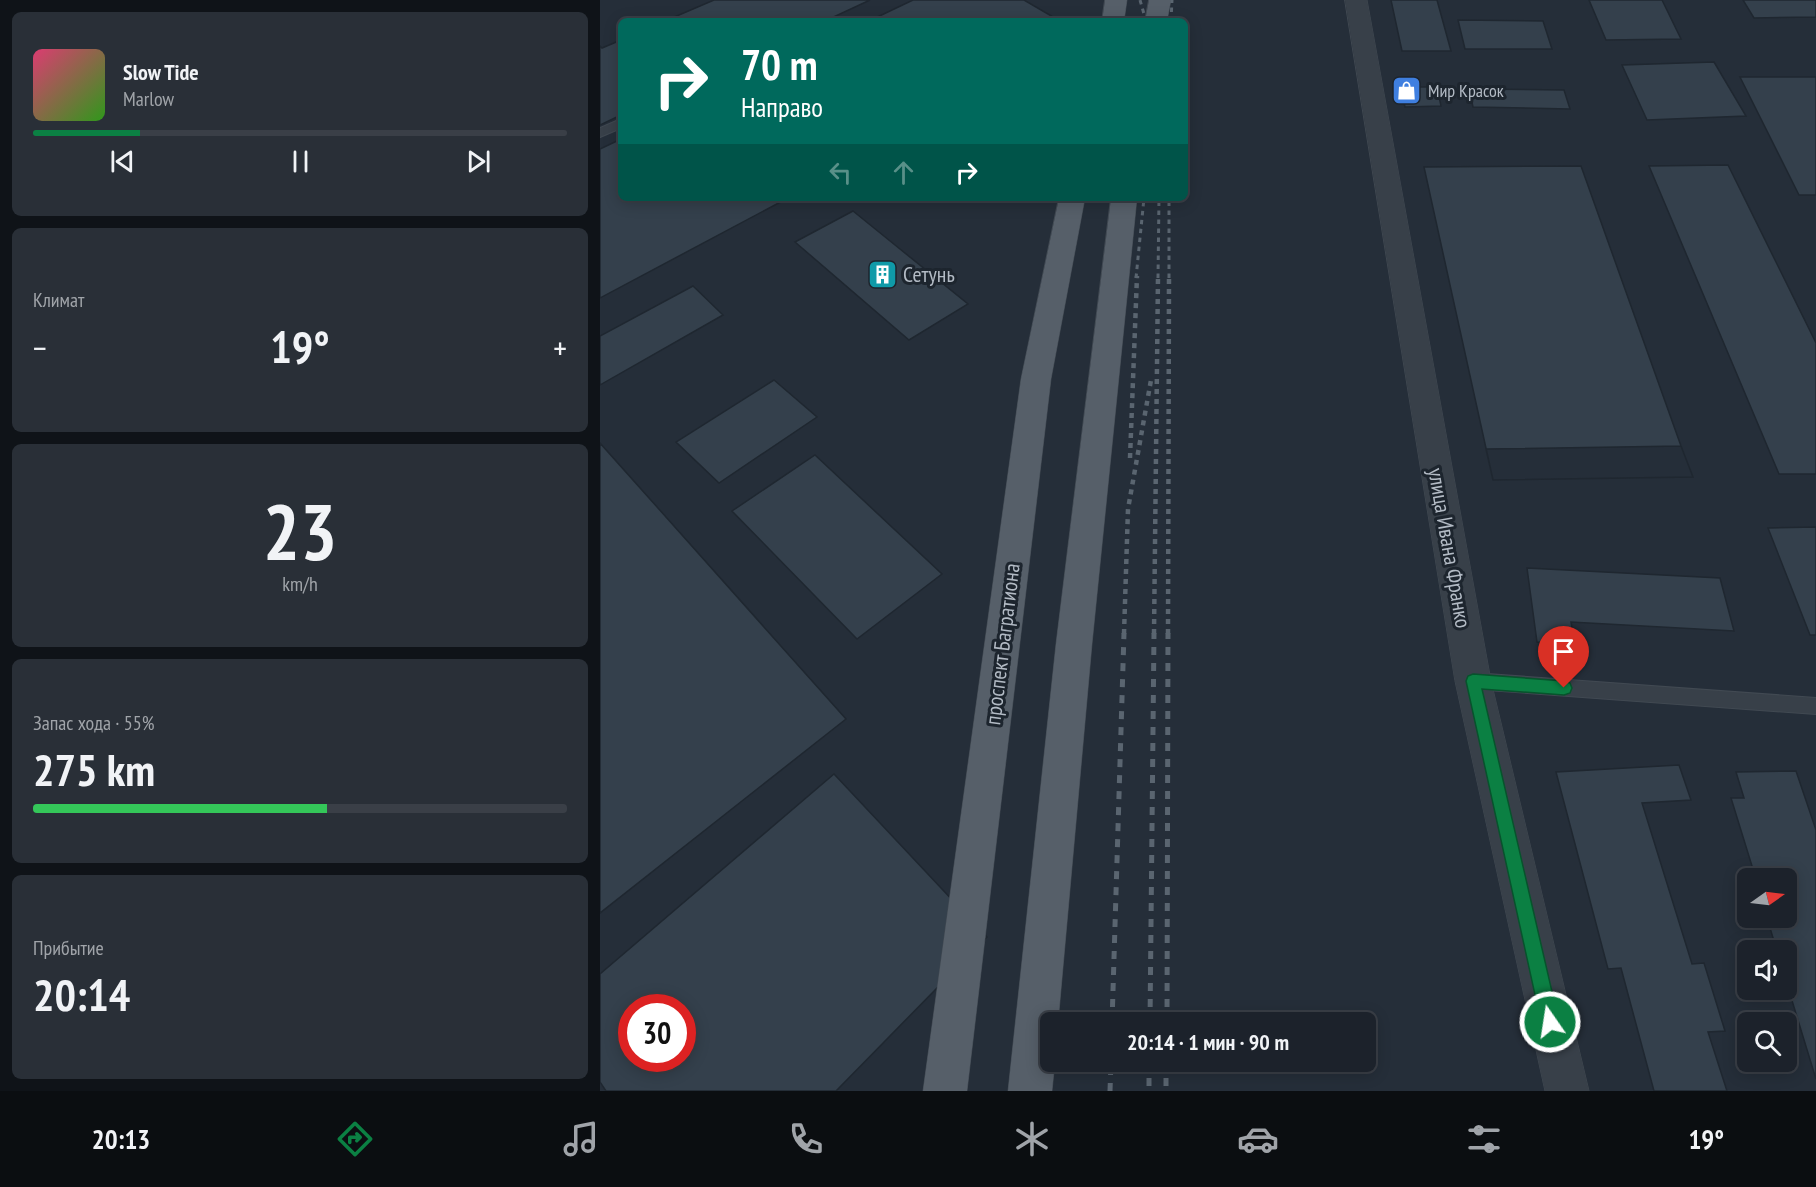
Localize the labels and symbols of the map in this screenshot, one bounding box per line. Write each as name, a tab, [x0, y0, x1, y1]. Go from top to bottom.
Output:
shop icon: Мир Красок	[1391, 75, 1423, 107]
place label: Мир Красок	[1428, 79, 1504, 102]
building icon: Сетунь	[866, 258, 898, 290]
place label: Сетунь	[903, 260, 955, 288]
street label: улица Ивана Франко	[1422, 466, 1478, 630]
street label: проспект Багратиона	[978, 562, 1026, 726]
pin	[1538, 626, 1589, 688]
north arrow	[1737, 868, 1797, 928]
position arrow	[1518, 990, 1582, 1054]
speed limit sign: 30	[618, 994, 696, 1072]

